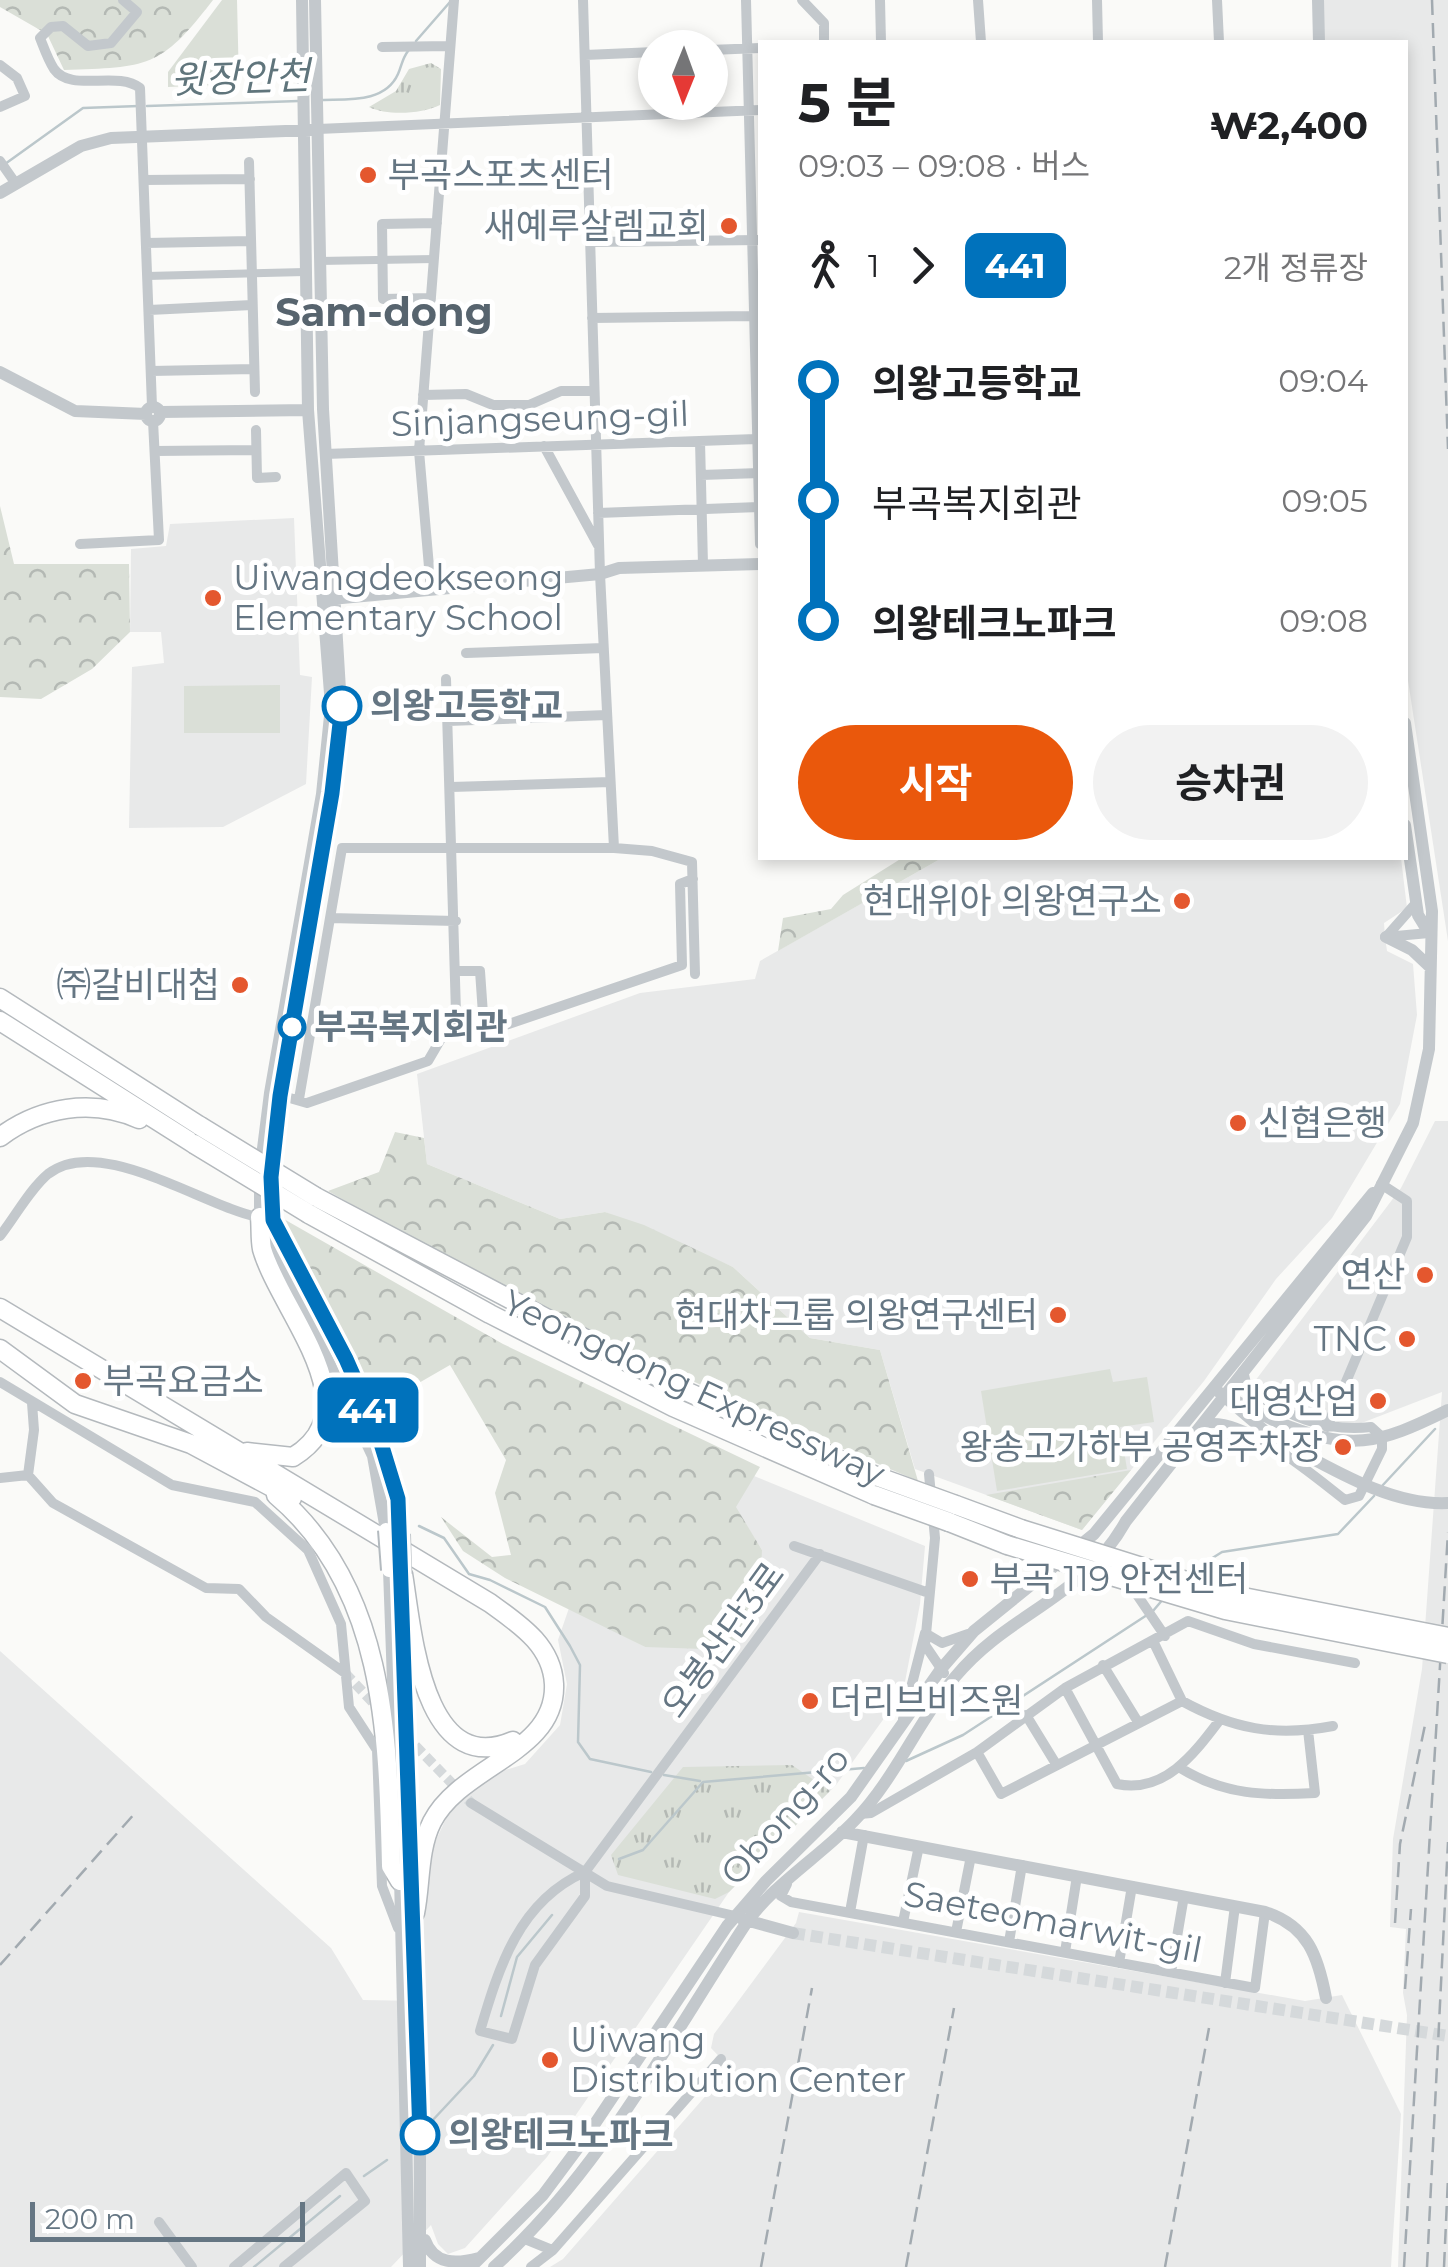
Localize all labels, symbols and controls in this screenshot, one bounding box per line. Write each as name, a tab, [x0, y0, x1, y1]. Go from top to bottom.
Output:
north arrow	[638, 30, 728, 120]
map controls	[638, 30, 728, 120]
water label: 윗장안천	[169, 51, 315, 103]
text: 5 분	[798, 69, 897, 136]
text: ₩2,400	[1210, 102, 1368, 149]
text: 09:03 – 09:08 · 버스	[798, 146, 1090, 185]
place label: 부곡스포츠센터	[388, 153, 613, 196]
marker: 부곡스포츠센터	[357, 164, 379, 186]
place label: 새예루살렘교회	[484, 204, 709, 247]
marker: 새예루살렘교회	[718, 215, 740, 237]
icon: walk	[798, 238, 853, 293]
icon: forward	[895, 238, 950, 293]
text: 441	[985, 244, 1046, 287]
text: 1	[868, 246, 880, 285]
text: 2개 정류장	[1224, 248, 1368, 287]
district label: Sam-dong	[275, 287, 493, 336]
text: 의왕고등학교	[872, 360, 1082, 407]
text: 09:04	[1278, 361, 1368, 400]
street label: Sinjangseung-gil	[390, 392, 690, 445]
text: 부곡복지회관	[872, 480, 1082, 527]
text: 09:05	[1281, 481, 1368, 520]
place label: Uiwangdeokseong Elementary School	[233, 556, 563, 639]
marker: Uiwangdeokseong Elementary School	[202, 587, 224, 609]
text: 의왕테크노파크	[872, 600, 1117, 647]
text: 09:08	[1279, 601, 1368, 640]
place label: 의왕고등학교	[370, 684, 563, 727]
marker: 의왕고등학교	[323, 687, 361, 725]
button: 시작	[798, 725, 1073, 840]
button: 승차권	[1093, 725, 1368, 840]
place label: 현대위아 의왕연구소	[863, 879, 1162, 922]
marker: 현대위아 의왕연구소	[1171, 890, 1193, 912]
place label: ㈜갈비대첩	[56, 963, 220, 1006]
marker: ㈜갈비대첩	[229, 974, 251, 996]
place label: 부곡복지회관	[314, 1005, 507, 1048]
marker: 부곡복지회관	[279, 1014, 305, 1040]
place label: 신협은행	[1258, 1101, 1387, 1144]
marker: 신협은행	[1227, 1112, 1249, 1134]
place label: 연산	[1341, 1253, 1405, 1296]
marker: 연산	[1414, 1264, 1436, 1286]
street label: Yeongdong Expressway	[497, 1280, 892, 1495]
place label: 현대차그룹 의왕연구센터	[675, 1293, 1038, 1336]
marker: 현대차그룹 의왕연구센터	[1047, 1304, 1069, 1326]
place label: TNC	[1314, 1317, 1387, 1360]
marker: TNC	[1396, 1328, 1418, 1350]
place label: 부곡요금소	[103, 1359, 264, 1402]
marker: 부곡요금소	[72, 1370, 94, 1392]
line badge: 441	[310, 1378, 426, 1442]
place label: 대영산업	[1229, 1379, 1358, 1422]
text: 441	[337, 1389, 399, 1432]
marker: 대영산업	[1367, 1390, 1389, 1412]
place label: 왕송고가하부 공영주차장	[960, 1425, 1323, 1468]
marker: 왕송고가하부 공영주차장	[1332, 1436, 1354, 1458]
street label: 오봉산단3로	[652, 1554, 793, 1725]
place label: 부곡 119 안전센터	[990, 1557, 1248, 1600]
marker: 부곡 119 안전센터	[959, 1568, 981, 1590]
place label: 더리브비즈원	[830, 1679, 1023, 1722]
marker: 더리브비즈원	[799, 1690, 821, 1712]
street label: Obong-ro	[711, 1738, 858, 1894]
street label: Saeteomarwit-gil	[900, 1872, 1206, 1971]
place label: Uiwang Distribution Center	[570, 2018, 906, 2101]
marker: Uiwang Distribution Center	[539, 2049, 561, 2071]
place label: 의왕테크노파크	[448, 2113, 673, 2156]
marker: 의왕테크노파크	[401, 2116, 439, 2154]
scale bar	[30, 2197, 305, 2242]
text: 200 m	[45, 2202, 135, 2236]

